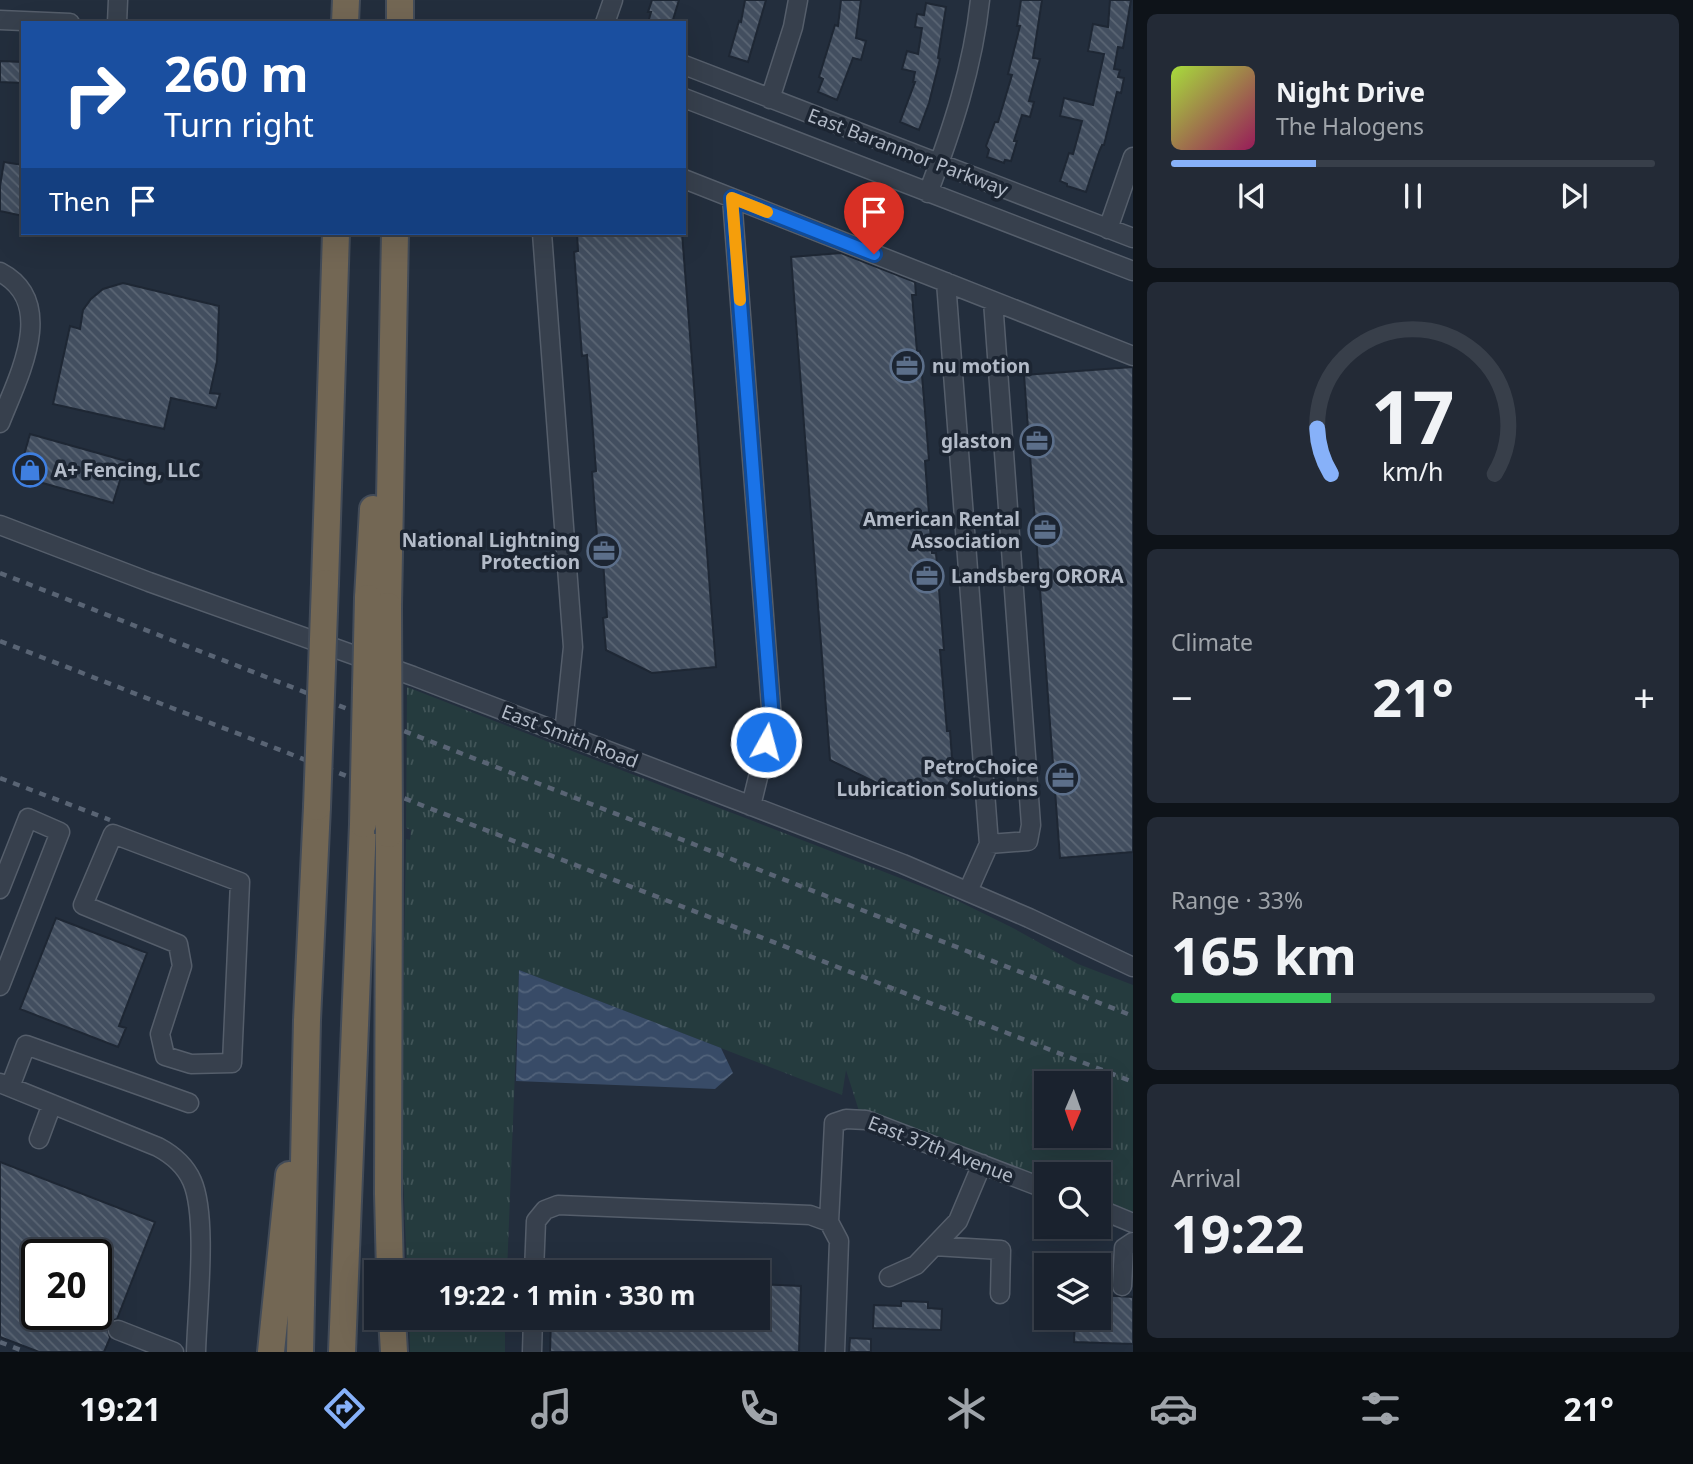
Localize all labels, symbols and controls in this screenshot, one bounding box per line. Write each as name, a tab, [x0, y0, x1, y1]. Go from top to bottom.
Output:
text: 260 m	[164, 40, 309, 106]
icon: right	[49, 49, 140, 140]
text: Night Drive	[1276, 74, 1425, 110]
street label: East Baranmor Parkway	[804, 102, 1012, 202]
text: Turn right	[164, 103, 314, 146]
text: The Halogens	[1276, 110, 1424, 142]
icon: previous	[1233, 177, 1271, 215]
icon: pause	[1394, 177, 1432, 215]
icon: next	[1555, 177, 1593, 215]
icon: arrive	[124, 182, 162, 220]
pin	[844, 182, 904, 254]
text: Then	[49, 183, 110, 219]
icon: arrive	[855, 193, 893, 231]
office icon: nu motion	[888, 347, 926, 385]
place label: nu motion	[932, 353, 1030, 379]
text: 17	[1371, 367, 1455, 466]
office icon: glaston	[1018, 422, 1056, 460]
place label: glaston	[941, 428, 1012, 454]
shop icon: A+ Fencing, LLC	[11, 451, 49, 489]
text: km/h	[1382, 454, 1444, 488]
place label: A+ Fencing, LLC	[54, 457, 200, 483]
place label: American Rental Association	[863, 506, 1020, 554]
office icon: American Rental Association	[1026, 511, 1064, 549]
place label: National Lightning Protection	[402, 527, 580, 575]
office icon: National Lightning Protection	[585, 532, 623, 570]
office icon: Landsberg ORORA	[908, 557, 946, 595]
place label: Landsberg ORORA	[951, 563, 1124, 589]
text: Climate	[1171, 626, 1253, 658]
text: 21°	[1372, 661, 1454, 732]
text: −	[1171, 671, 1193, 723]
text: +	[1633, 671, 1655, 723]
street label: East Smith Road	[498, 698, 642, 774]
position arrow	[729, 705, 803, 779]
place label: PetroChoice Lubrication Solutions	[837, 754, 1038, 802]
office icon: PetroChoice Lubrication Solutions	[1044, 759, 1082, 797]
text: Range · 33%	[1171, 884, 1303, 916]
text: 165 km	[1171, 919, 1357, 990]
north arrow	[1034, 1071, 1111, 1148]
map controls	[1034, 1071, 1111, 1330]
street label: East 37th Avenue	[864, 1109, 1018, 1189]
button: search	[1034, 1162, 1111, 1239]
text: Arrival	[1171, 1162, 1241, 1194]
text: 19:22	[1171, 1197, 1305, 1268]
speed limit sign: 20	[21, 1239, 112, 1330]
button: layers	[1034, 1253, 1111, 1330]
text: 19:22 · 1 min · 330 m	[439, 1277, 695, 1313]
icon: directions	[320, 1384, 369, 1433]
icon: music	[527, 1384, 576, 1433]
icon: phone	[734, 1384, 783, 1433]
icon: climate	[942, 1384, 991, 1433]
icon: car	[1149, 1384, 1198, 1433]
icon: filters	[1356, 1384, 1405, 1433]
text: 19:21	[79, 1387, 161, 1430]
text: 21°	[1564, 1387, 1614, 1430]

